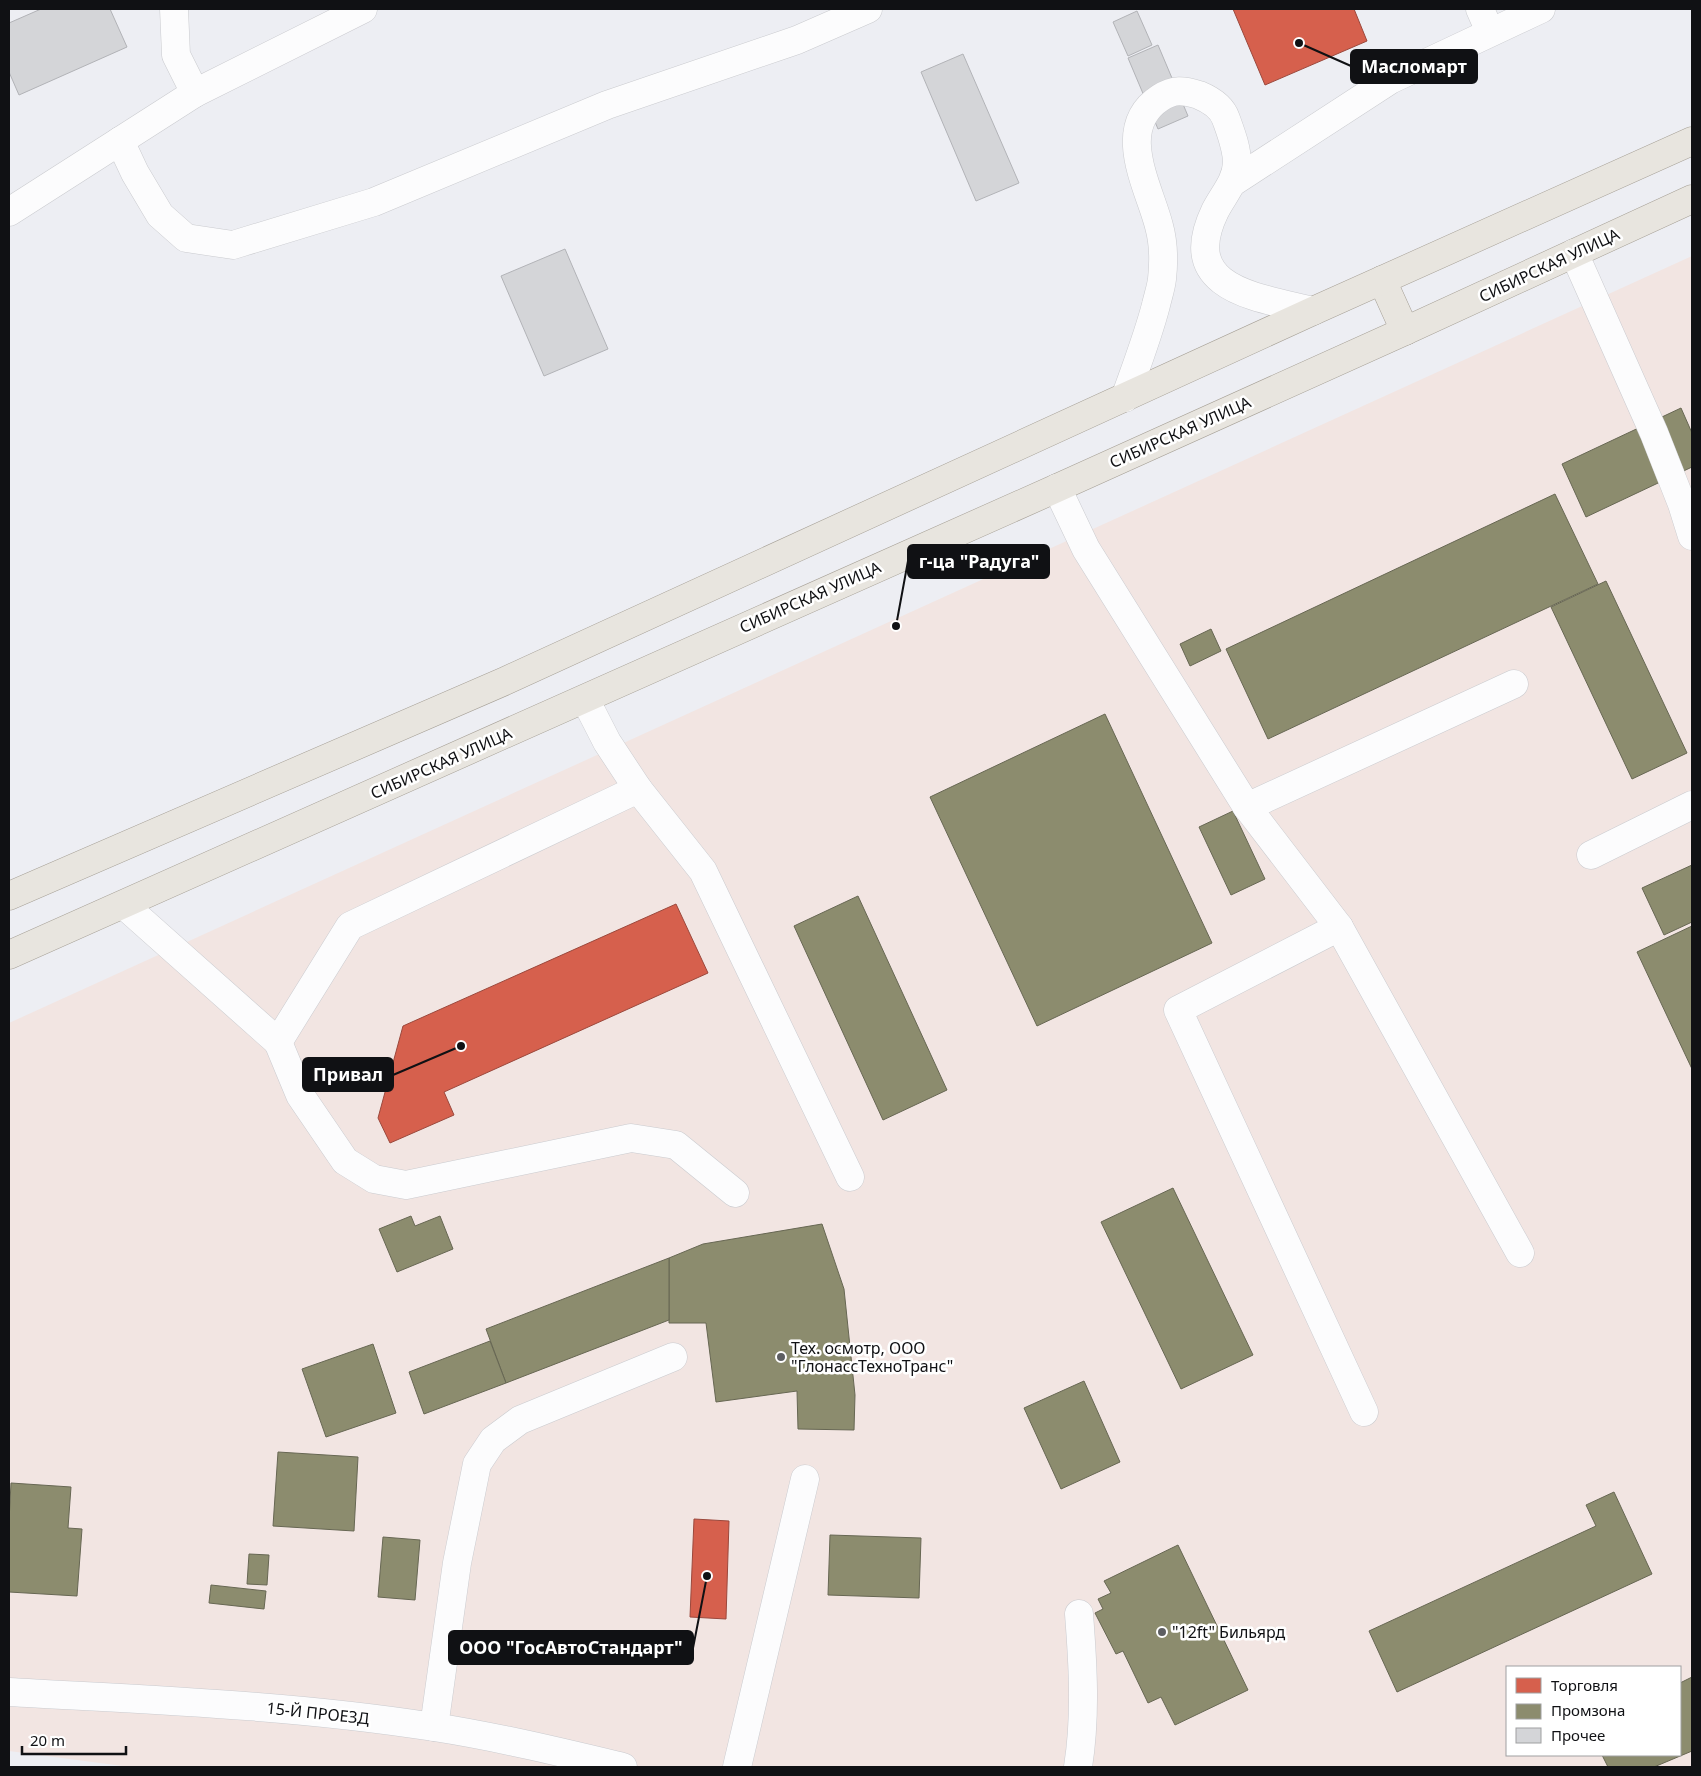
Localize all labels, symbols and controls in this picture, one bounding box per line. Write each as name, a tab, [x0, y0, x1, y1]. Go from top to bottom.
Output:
callout: Масломарт	[1351, 50, 1477, 83]
text: Масломарт	[1361, 54, 1467, 78]
street label: СИБИРСКАЯ УЛИЦА	[1475, 222, 1623, 307]
street label: СИБИРСКАЯ УЛИЦА	[1106, 391, 1255, 473]
callout: г-ца "Радуга"	[908, 545, 1049, 578]
text: г-ца "Радуга"	[919, 549, 1039, 573]
street label: СИБИРСКАЯ УЛИЦА	[736, 556, 885, 638]
street label: СИБИРСКАЯ УЛИЦА	[367, 722, 516, 804]
callout: Привал	[303, 1058, 393, 1091]
text: Привал	[313, 1062, 383, 1086]
place label: Тех. осмотр, ООО "ГлонассТехноТранс"	[791, 1337, 953, 1377]
marker: Тех. осмотр, ООО "ГлонассТехноТранс"	[775, 1351, 787, 1363]
place label: "12ft" Бильярд	[1172, 1621, 1285, 1643]
marker: "12ft" Бильярд	[1156, 1626, 1168, 1638]
callout: ООО "ГосАвтоСтандарт"	[449, 1631, 693, 1664]
text: ООО "ГосАвтоСтандарт"	[459, 1635, 683, 1659]
legend	[1506, 1666, 1681, 1756]
text: Торговля	[1551, 1675, 1618, 1695]
street label: 15-Й ПРОЕЗД	[266, 1697, 371, 1729]
text: Промзона	[1551, 1700, 1625, 1720]
scale bar	[22, 1724, 126, 1756]
text: Прочее	[1551, 1725, 1605, 1745]
text: 20 m	[30, 1730, 65, 1750]

